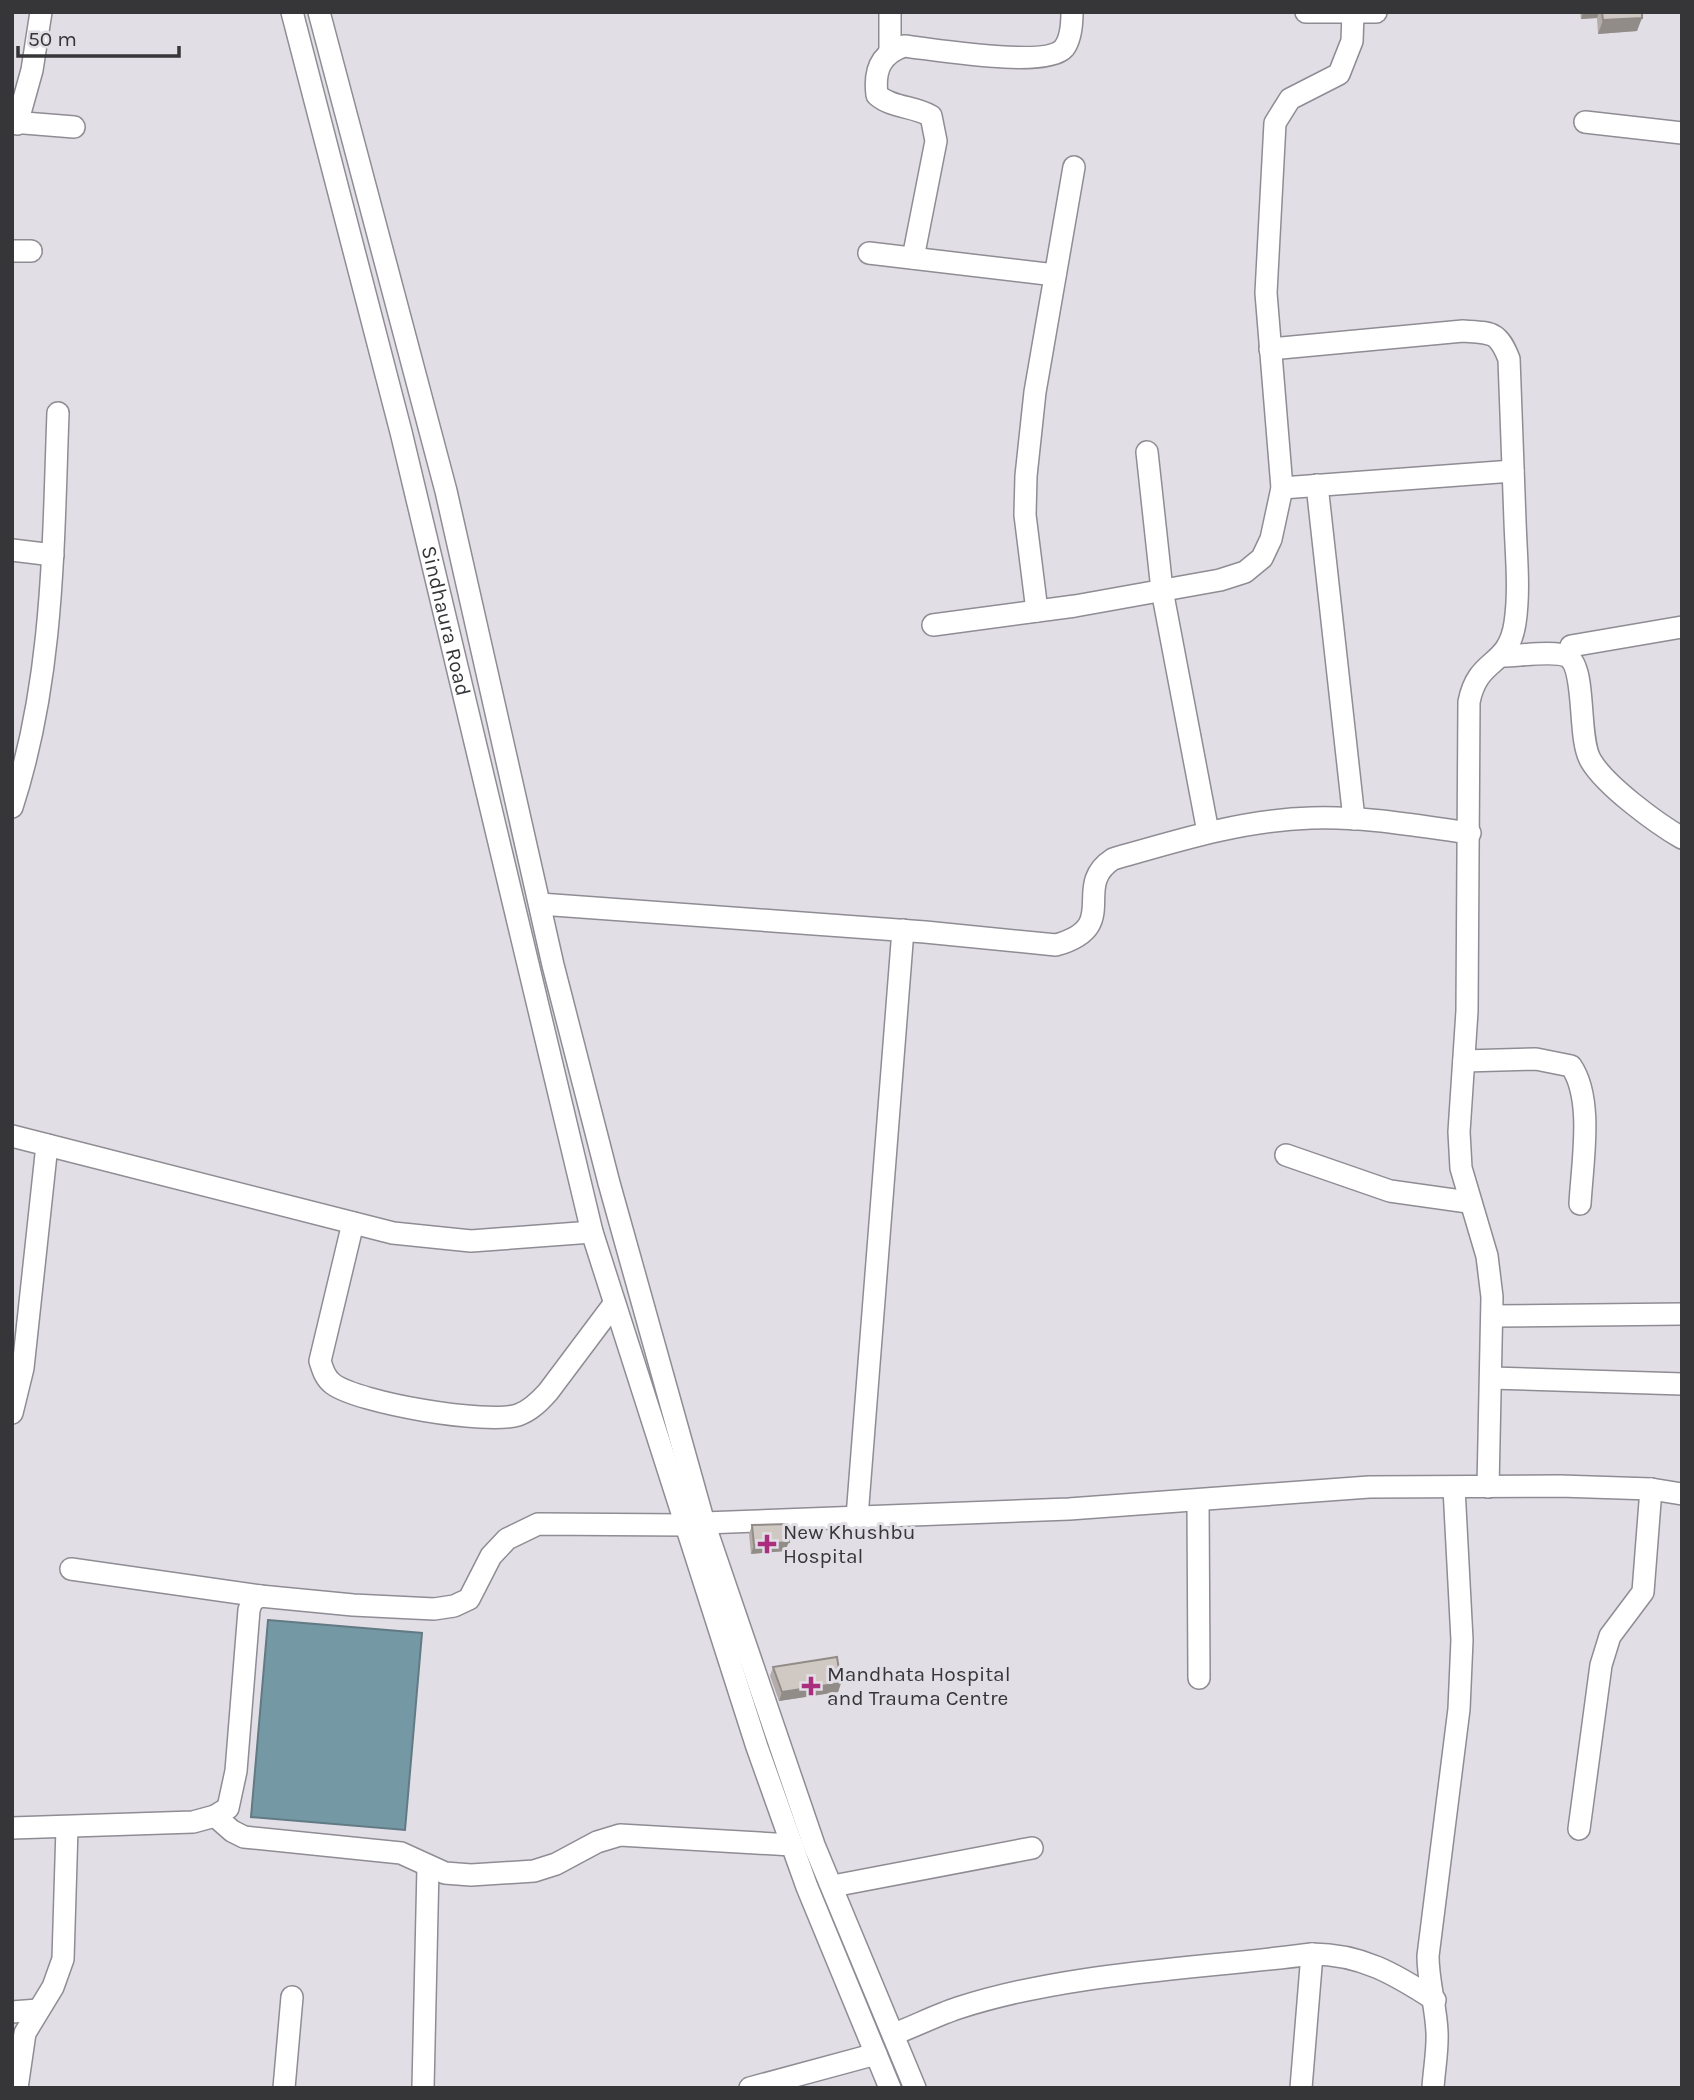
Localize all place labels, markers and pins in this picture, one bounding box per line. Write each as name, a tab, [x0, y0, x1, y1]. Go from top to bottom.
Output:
place label: New Khushbu Hospital	[783, 1520, 915, 1568]
marker: New Khushbu Hospital	[757, 1534, 777, 1554]
place label: Mandhata Hospital and Trauma Centre	[827, 1662, 1011, 1710]
marker: Mandhata Hospital and Trauma Centre	[801, 1676, 821, 1696]

